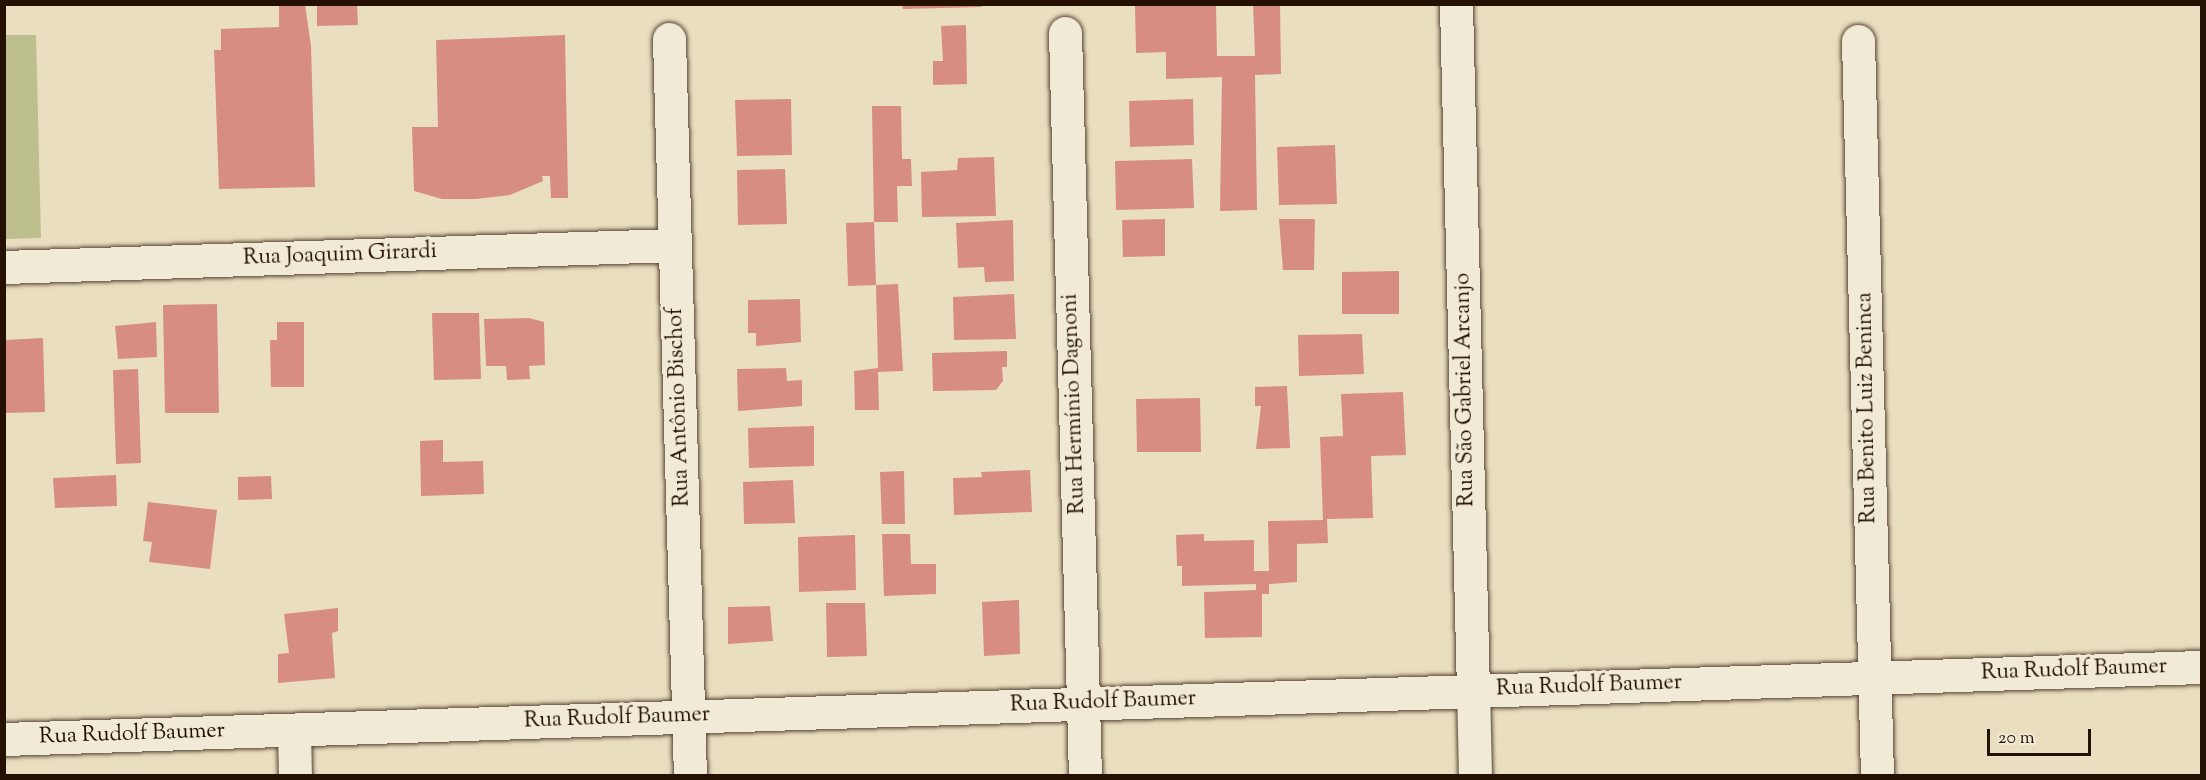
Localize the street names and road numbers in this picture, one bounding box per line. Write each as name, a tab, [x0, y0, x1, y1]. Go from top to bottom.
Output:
street label: Rua Joaquim Girardi	[243, 239, 437, 273]
street label: Rua São Gabriel Arcanjo	[1451, 273, 1481, 507]
street label: Rua Benito Luiz Beninca	[1853, 292, 1883, 524]
street label: Rua Hermínio Dagnoni	[1058, 293, 1092, 515]
street label: Rua Antônio Bischof	[663, 307, 697, 507]
street label: Rua Rudolf Baumer	[1981, 655, 2167, 687]
street label: Rua Rudolf Baumer	[1496, 671, 1682, 703]
street label: Rua Rudolf Baumer	[1010, 687, 1196, 719]
street label: Rua Rudolf Baumer	[524, 703, 710, 735]
street label: Rua Rudolf Baumer	[39, 719, 225, 751]

